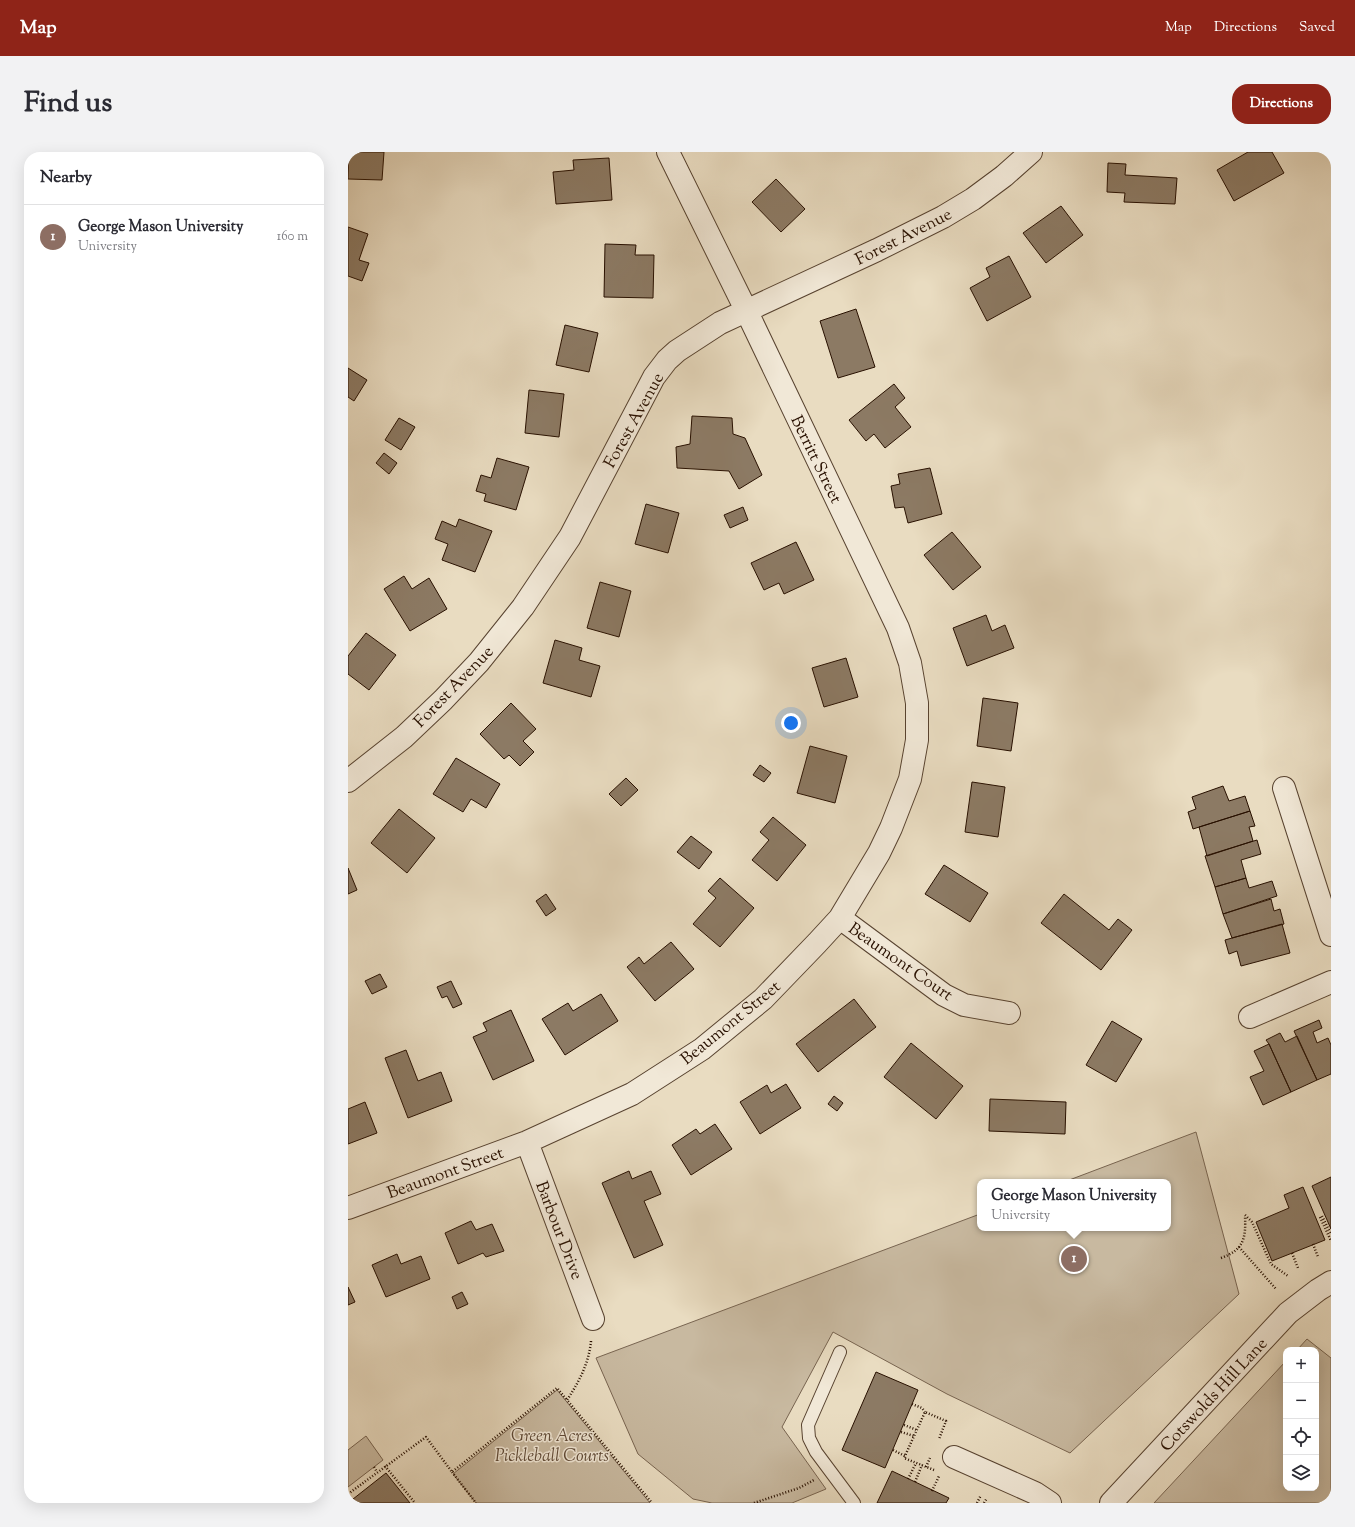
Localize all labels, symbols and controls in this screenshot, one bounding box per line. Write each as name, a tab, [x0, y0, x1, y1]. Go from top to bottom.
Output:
text: Map	[20, 15, 57, 42]
text: Map	[1165, 18, 1192, 38]
text: Directions	[1214, 18, 1277, 38]
text: Saved	[1299, 18, 1335, 38]
text: Find us	[24, 84, 112, 124]
button: Directions	[1232, 84, 1331, 124]
text: Nearby	[40, 166, 92, 190]
street label: Forest Avenue	[851, 203, 957, 272]
text: George Mason University	[78, 217, 243, 238]
text: 1	[51, 228, 55, 246]
text: 160 m	[277, 228, 308, 246]
text: University	[78, 238, 137, 256]
street label: Forest Avenue	[599, 369, 671, 473]
street label: Berritt Street	[784, 412, 847, 508]
street label: Forest Avenue	[409, 641, 500, 734]
your location	[781, 713, 801, 733]
street label: Beaumont Court	[843, 918, 957, 1008]
street label: Beaumont Street	[676, 976, 787, 1071]
street label: Beaumont Street	[384, 1142, 507, 1206]
street label: Barbour Drive	[528, 1178, 588, 1284]
popup	[977, 1179, 1171, 1231]
text: George Mason University	[991, 1186, 1157, 1207]
text: University	[991, 1207, 1050, 1225]
pin: 1	[1061, 1244, 1087, 1274]
street label: Cotswolds Hill Lane	[1155, 1333, 1274, 1458]
map controls	[1283, 1347, 1319, 1491]
button: +	[1283, 1347, 1319, 1383]
button: −	[1283, 1383, 1319, 1419]
button: locate	[1283, 1419, 1319, 1455]
park label: Green Acres Pickleball Courts	[495, 1425, 609, 1469]
button: layers	[1283, 1455, 1319, 1491]

